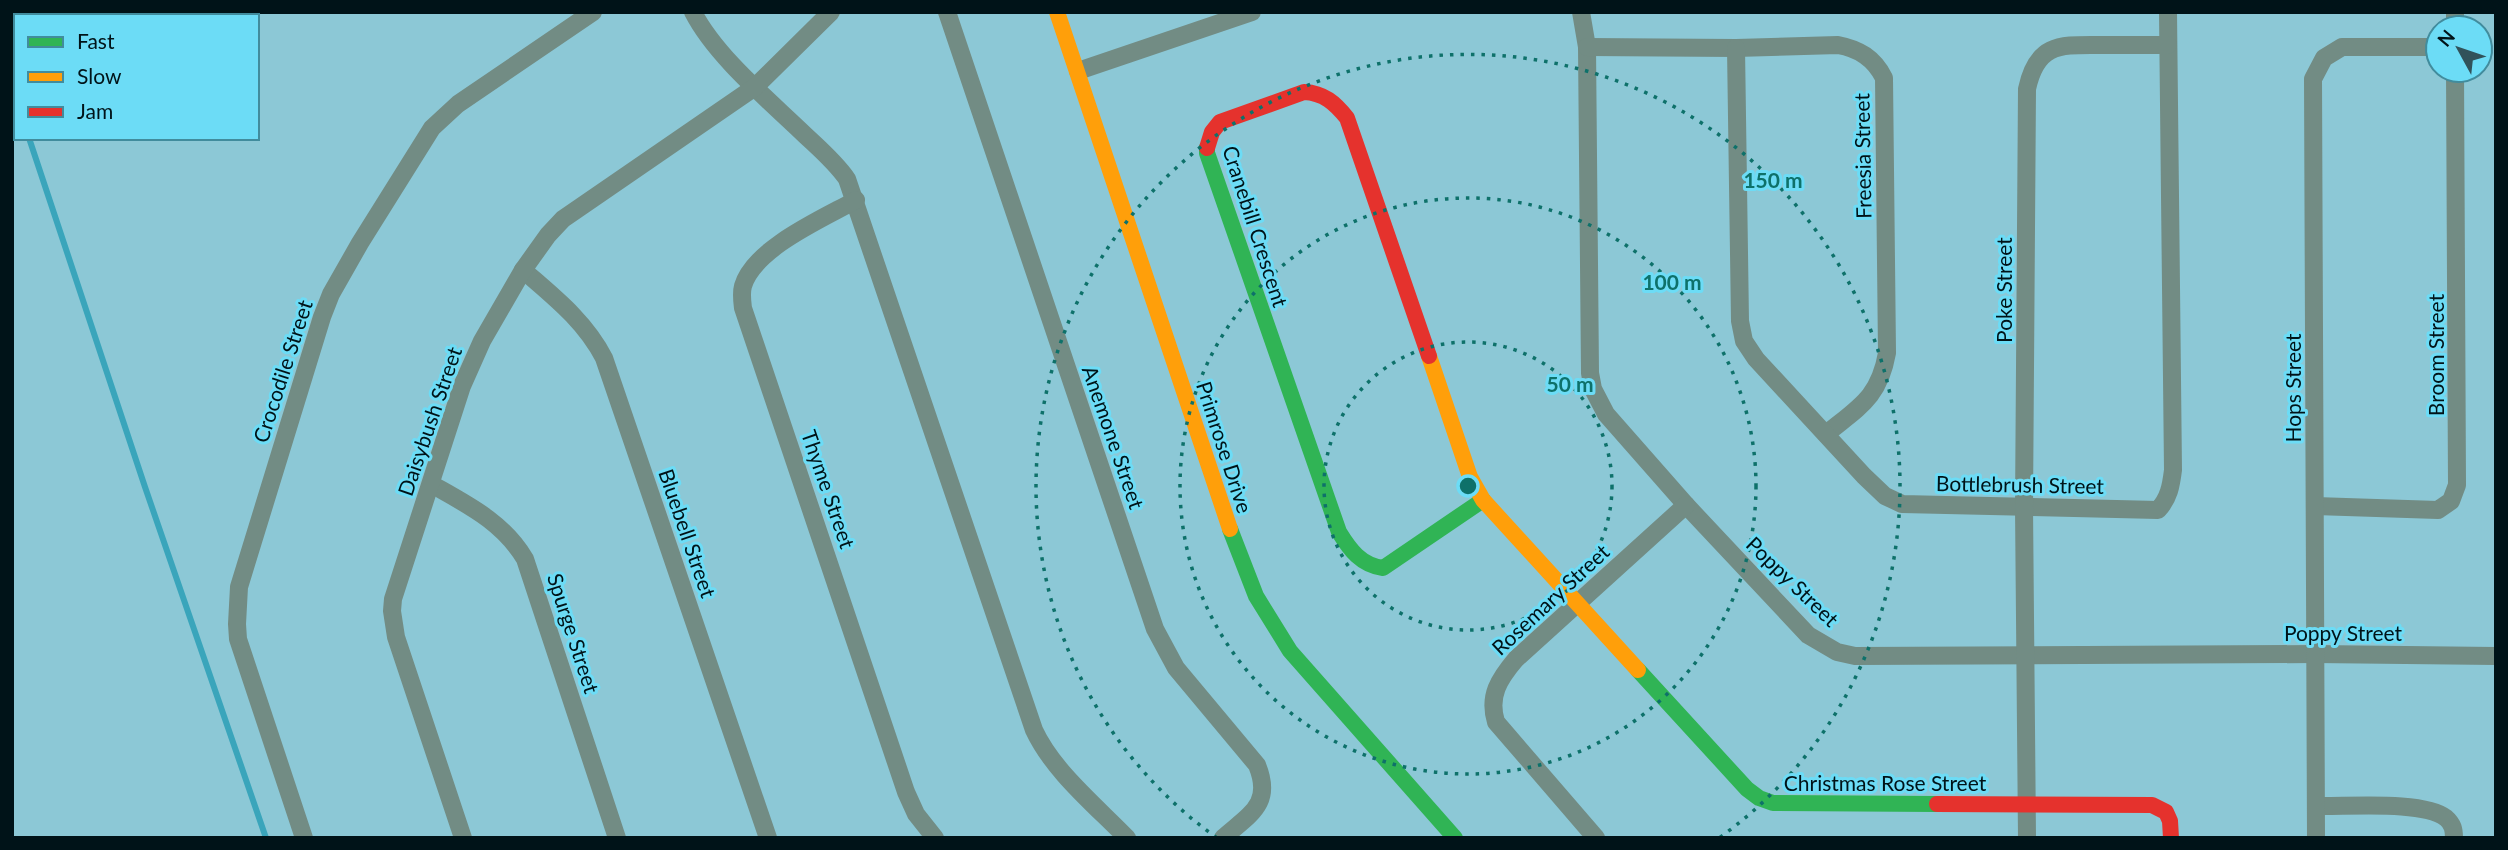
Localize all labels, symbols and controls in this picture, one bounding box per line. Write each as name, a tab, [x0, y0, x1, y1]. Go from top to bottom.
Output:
legend	[14, 14, 259, 140]
north arrow	[2424, 14, 2494, 84]
text: N	[2432, 25, 2459, 51]
text: Fast	[77, 28, 115, 53]
text: Slow	[77, 63, 122, 88]
street label: Freesia Street	[1848, 93, 1876, 219]
text: Jam	[77, 98, 113, 123]
street label: Cranebill Crescent	[1218, 142, 1294, 310]
text: 150 m	[1743, 167, 1803, 192]
street label: Poke Street	[1991, 237, 2016, 343]
text: 100 m	[1642, 269, 1702, 294]
street label: Broom Street	[2423, 293, 2448, 416]
street label: Crocodile Street	[247, 296, 317, 445]
street label: Hops Street	[2280, 333, 2305, 443]
street label: Daisybush Street	[392, 343, 466, 499]
street label: Anemone Street	[1078, 362, 1150, 512]
text: 50 m	[1546, 371, 1594, 396]
street label: Primrose Drive	[1192, 378, 1258, 516]
street label: Thyme Street	[797, 427, 861, 552]
street label: Bluebell Street	[654, 465, 722, 601]
street label: Bottlebrush Street	[1936, 470, 2105, 498]
centre of rings	[1456, 474, 1480, 498]
street label: Poppy Street	[1742, 531, 1845, 631]
street label: Rosemary Street	[1486, 538, 1614, 660]
street label: Spurge Street	[543, 570, 605, 697]
street label: Poppy Street	[2284, 620, 2403, 645]
street label: Christmas Rose Street	[1784, 770, 1987, 795]

